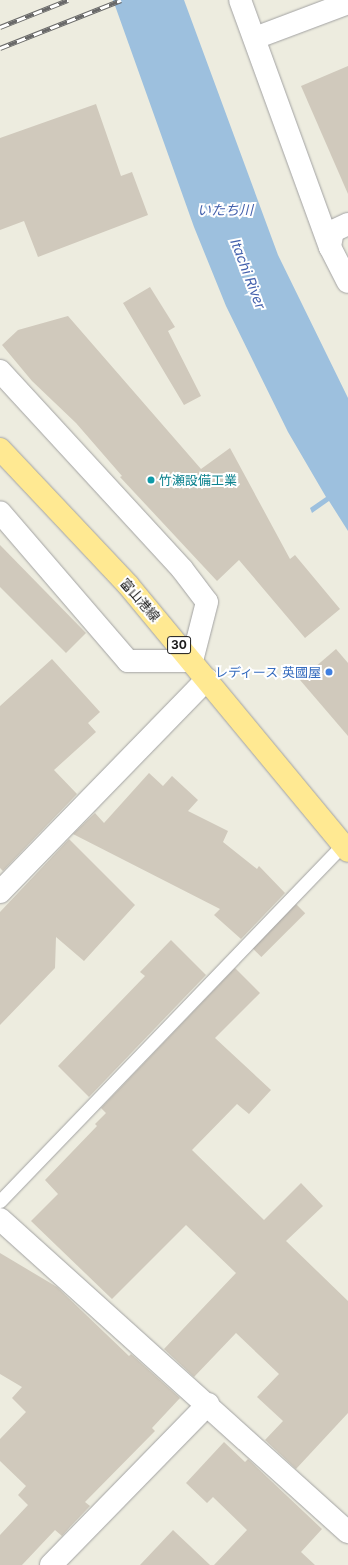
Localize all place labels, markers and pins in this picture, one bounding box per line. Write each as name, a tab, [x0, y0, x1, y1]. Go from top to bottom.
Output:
place label: 竹瀬設備工業	[159, 472, 237, 488]
marker: 竹瀬設備工業	[146, 475, 156, 485]
place label: レディース 英國屋	[213, 664, 321, 680]
marker: レディース 英國屋	[324, 667, 334, 677]

